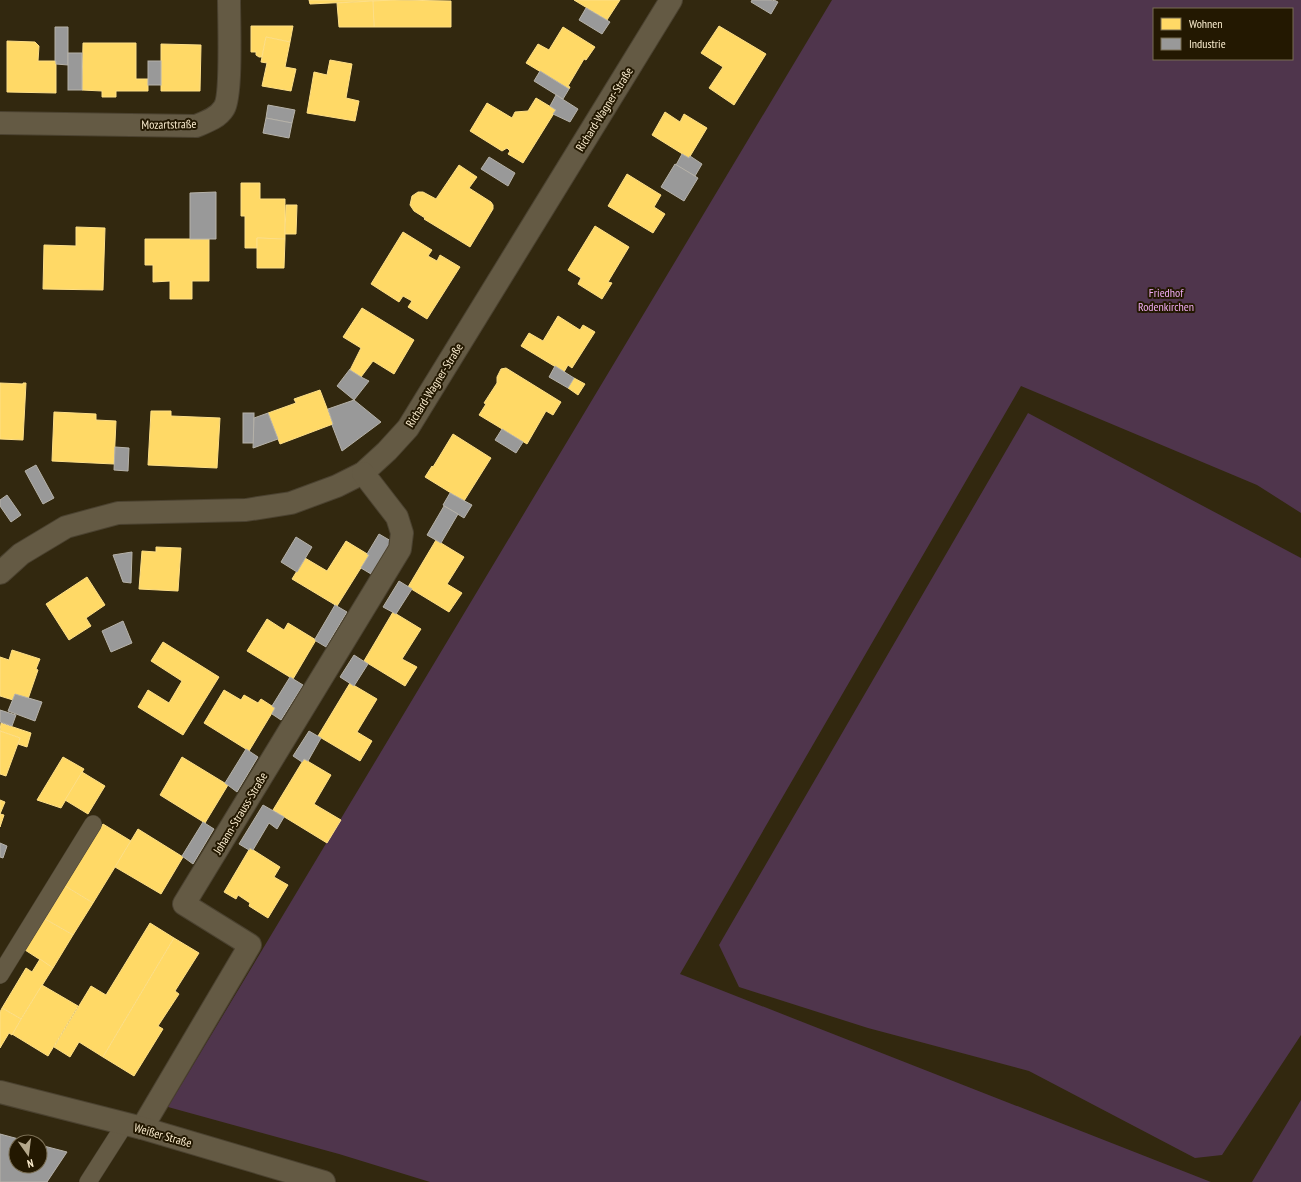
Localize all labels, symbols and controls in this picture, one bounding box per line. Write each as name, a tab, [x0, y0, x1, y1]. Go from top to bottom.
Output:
legend	[1153, 8, 1293, 60]
text: Wohnen	[1189, 16, 1223, 31]
text: Industrie	[1189, 36, 1226, 51]
street label: Richard-Wagner-Straße	[572, 64, 636, 154]
street label: Mozartstraße	[141, 116, 197, 132]
park label: Friedhof Rodenkirchen	[1138, 285, 1194, 314]
street label: Richard-Wagner-Straße	[402, 340, 466, 430]
street label: Johann-Strauss-Straße	[209, 769, 270, 858]
street label: Weißer Straße	[132, 1120, 194, 1150]
north arrow	[8, 1134, 48, 1174]
text: N	[26, 1156, 35, 1171]

